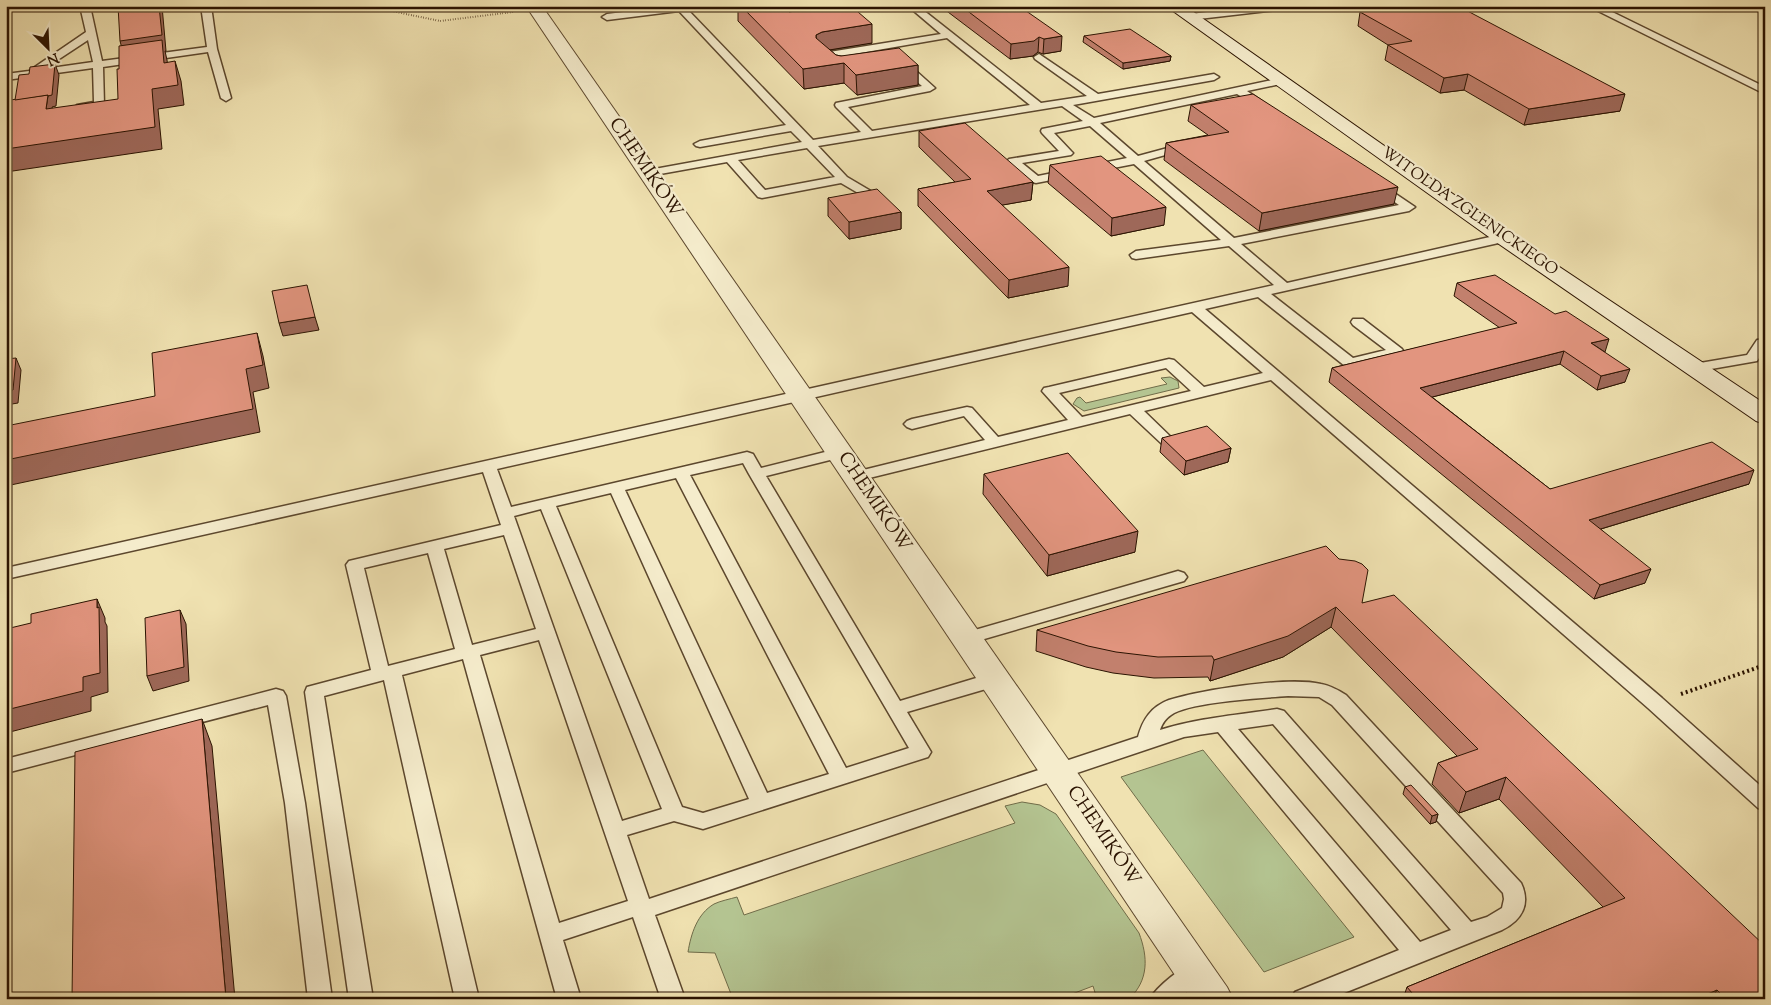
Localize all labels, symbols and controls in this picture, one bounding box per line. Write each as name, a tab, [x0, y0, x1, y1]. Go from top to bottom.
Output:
north arrow	[22, 22, 72, 72]
text: N	[43, 47, 62, 69]
street label: CHEMIKÓW	[602, 113, 688, 223]
street label: WITOLDA ZGLENICKIEGO	[1376, 142, 1562, 282]
street label: CHEMIKÓW	[831, 447, 917, 557]
street label: CHEMIKÓW	[1060, 781, 1146, 891]

